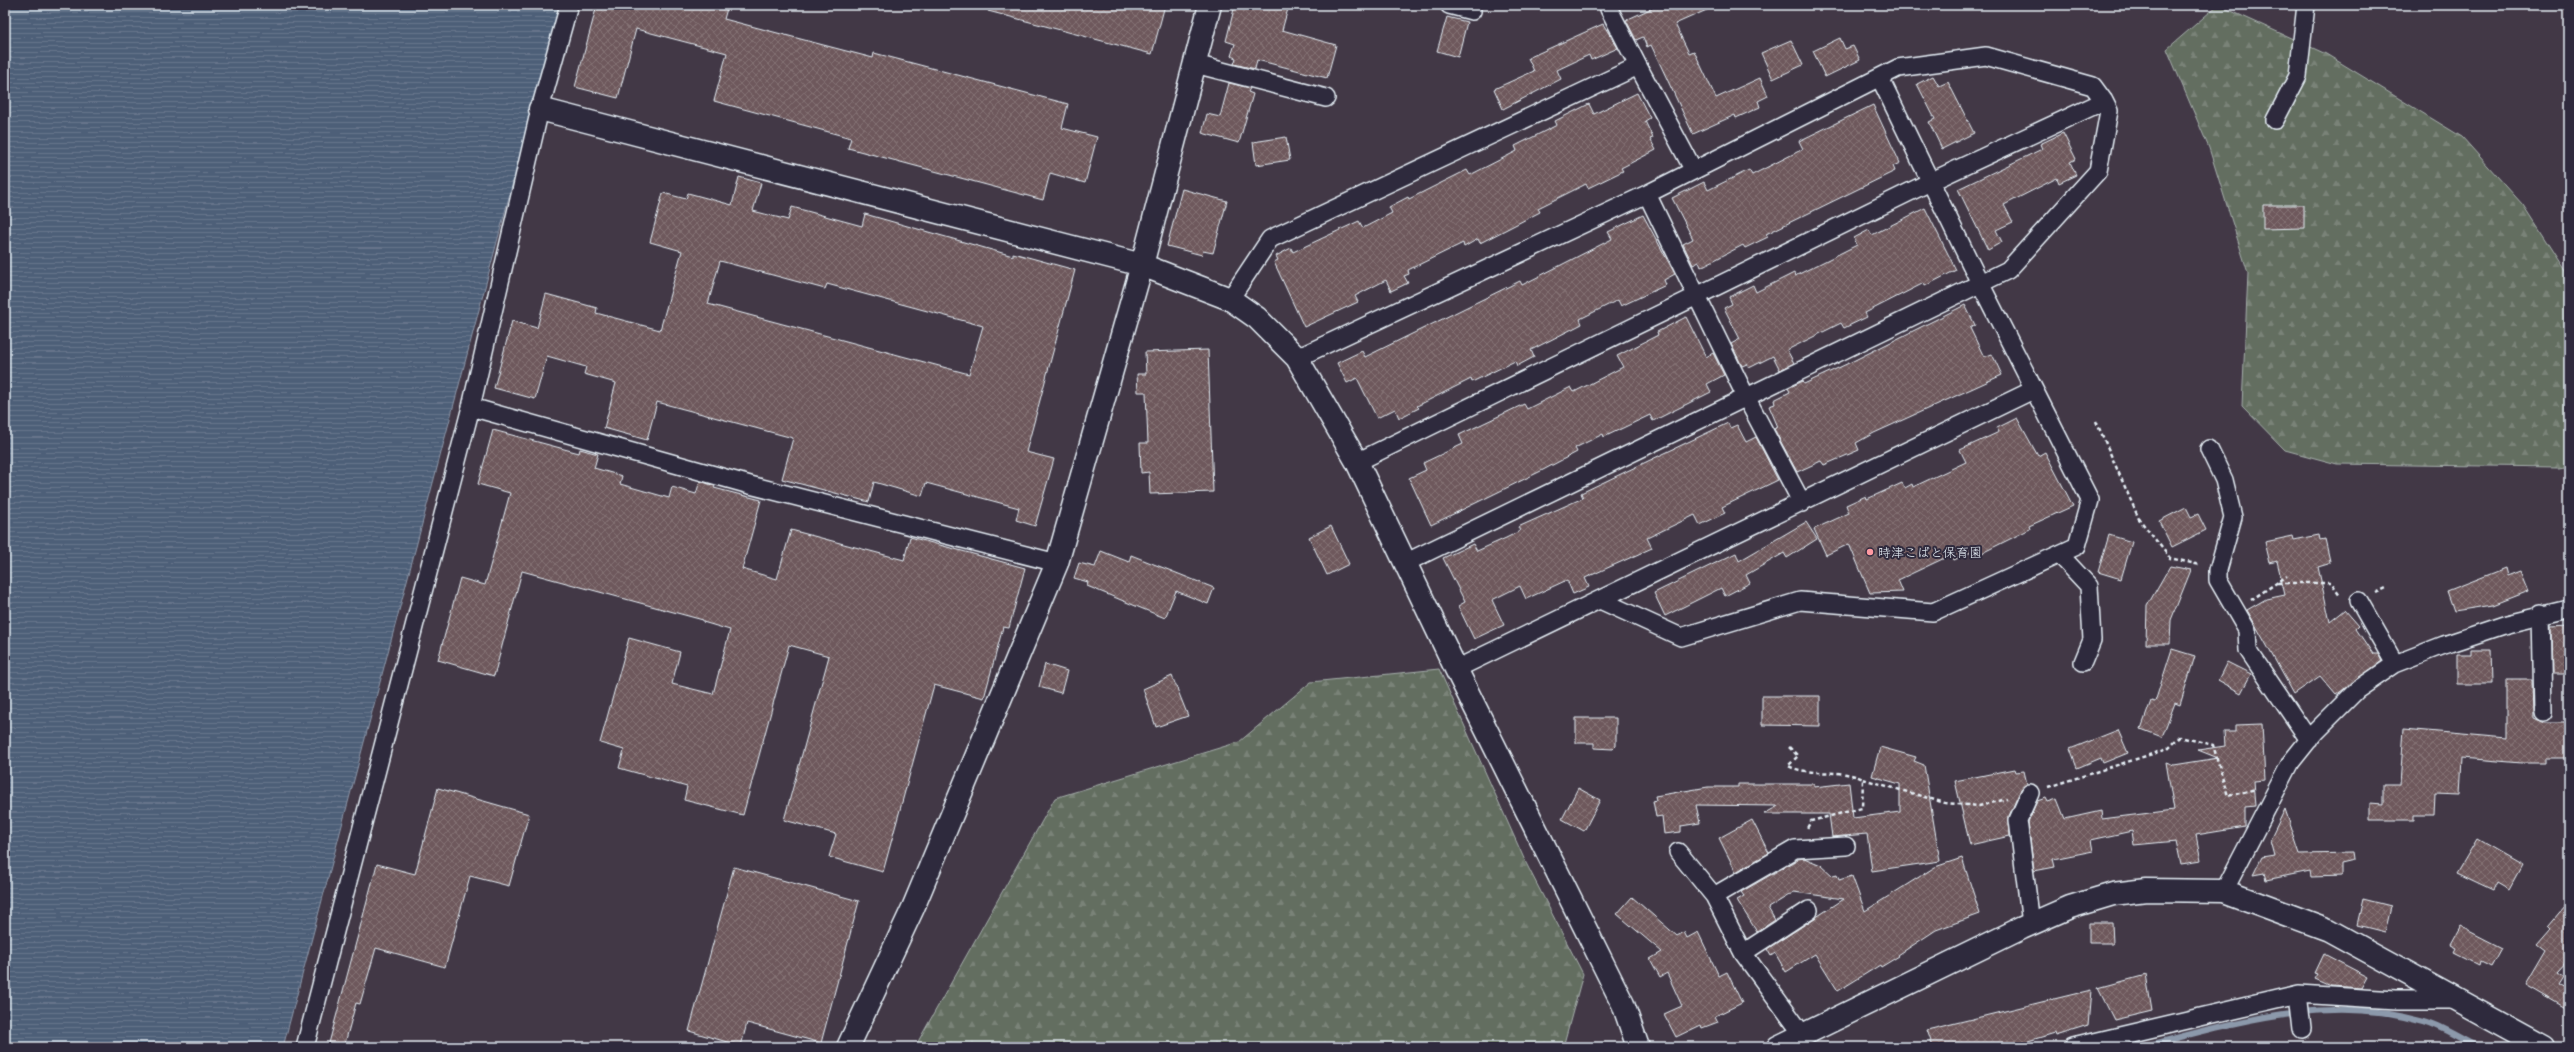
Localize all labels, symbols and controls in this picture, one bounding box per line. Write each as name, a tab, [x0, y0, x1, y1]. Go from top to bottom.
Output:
place label: 時津こばと保育園	[1878, 545, 1982, 561]
marker: 時津こばと保育園	[1865, 547, 1875, 557]

